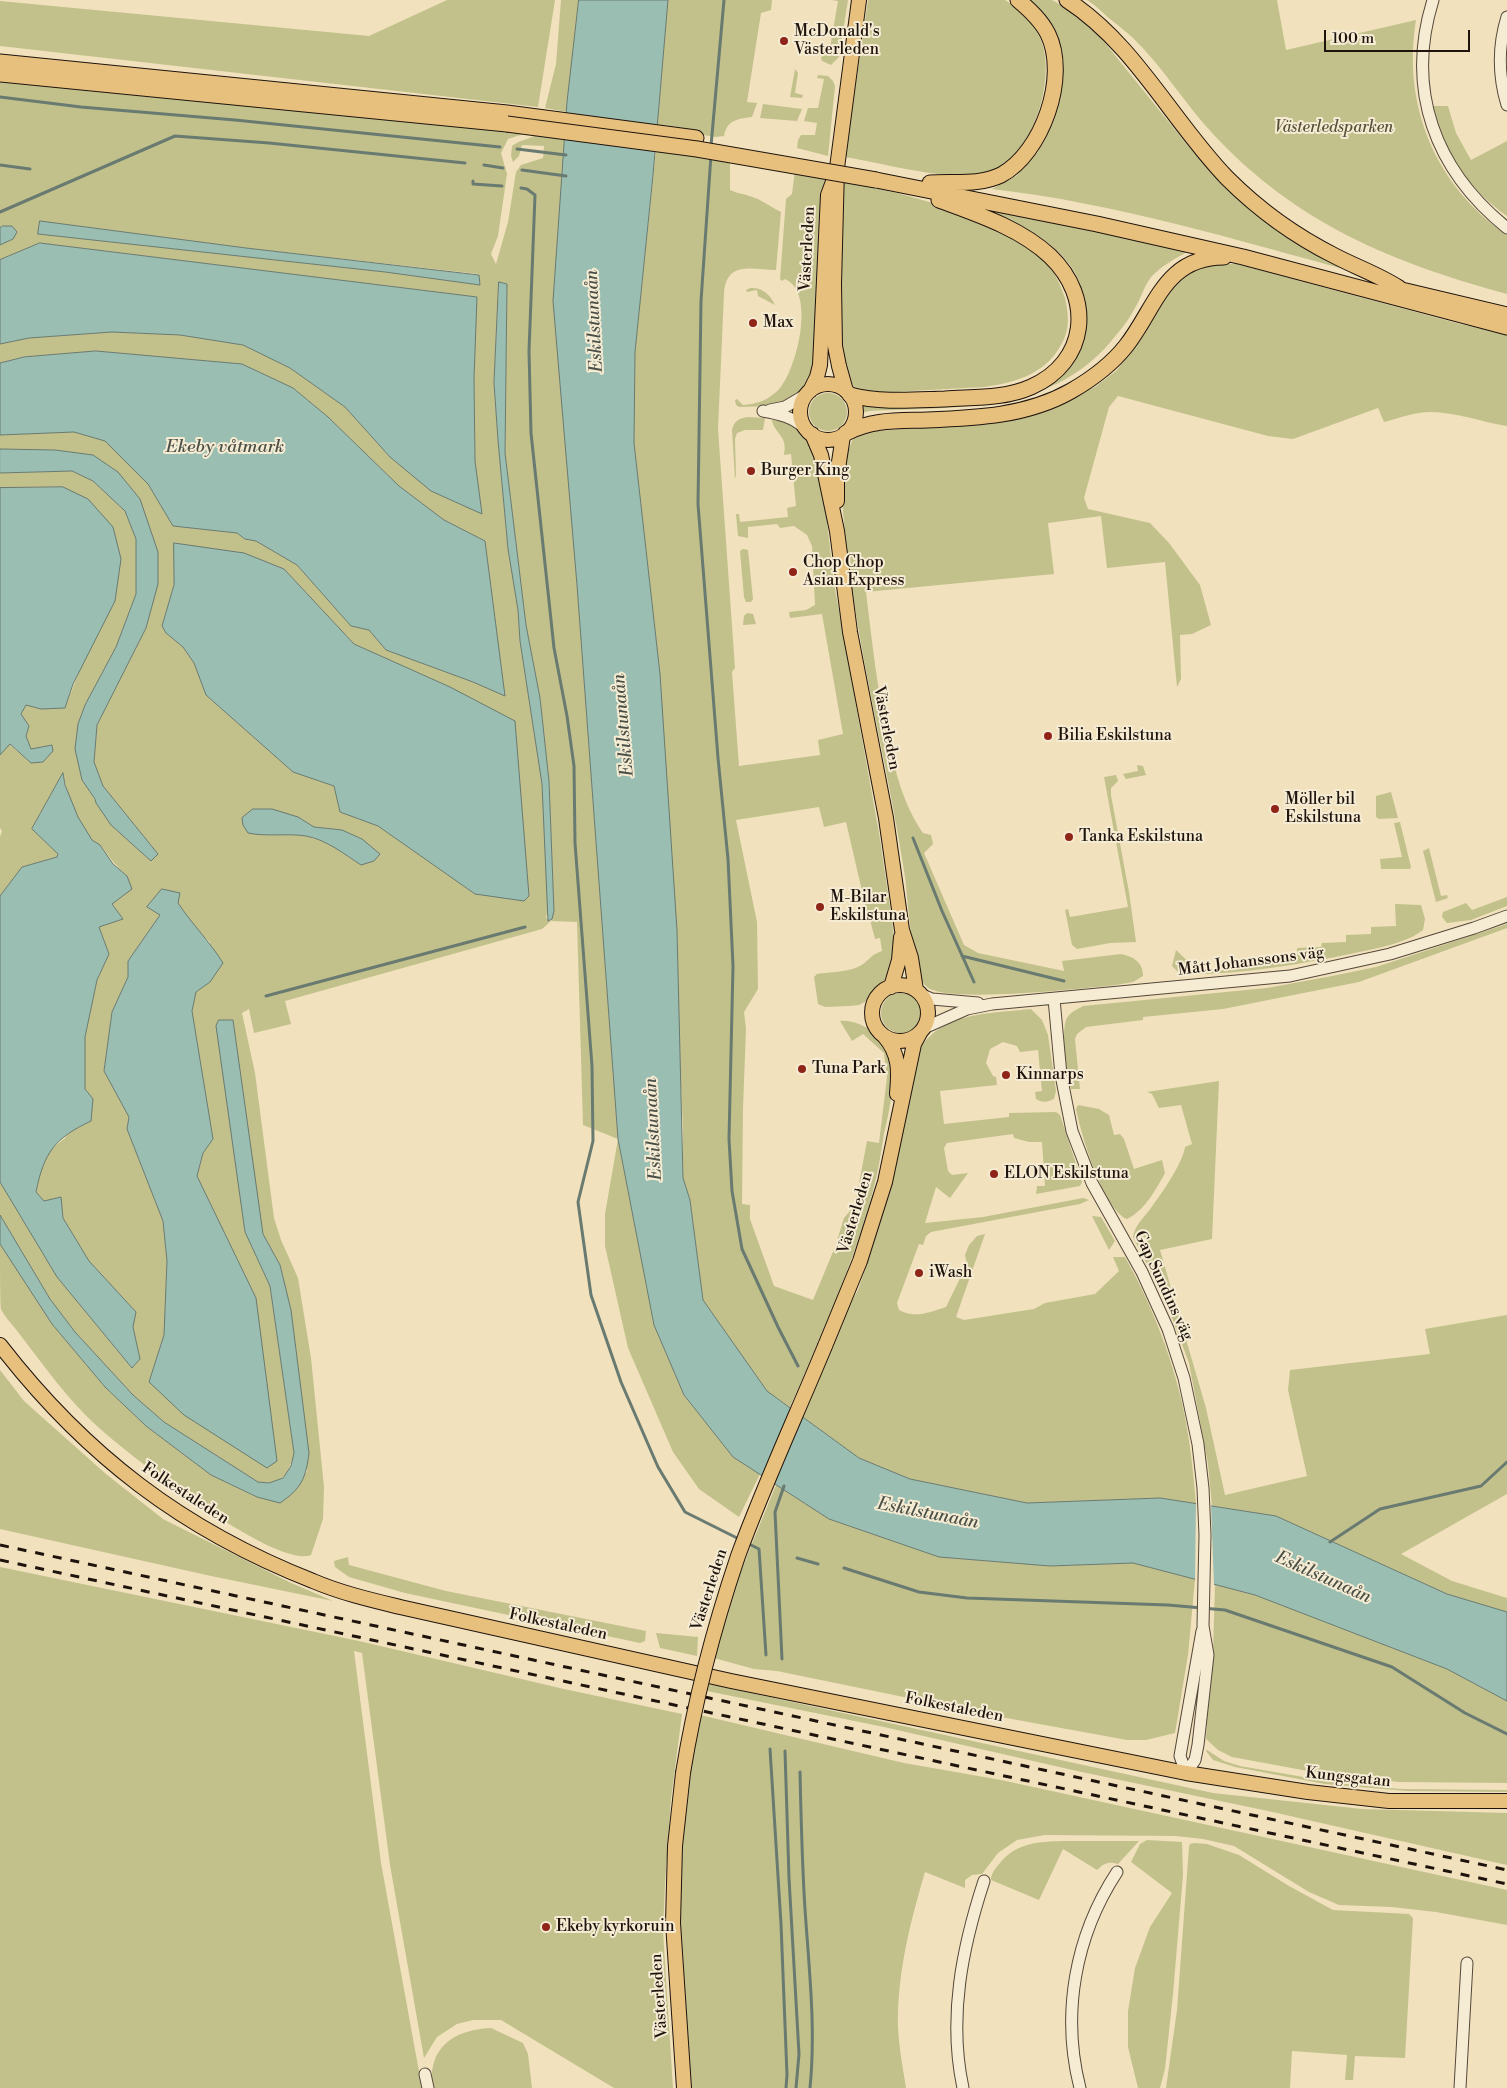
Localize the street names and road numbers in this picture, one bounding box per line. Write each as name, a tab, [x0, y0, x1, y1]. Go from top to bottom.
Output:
street label: Västerleden	[796, 206, 820, 292]
street label: Västerleden	[868, 684, 904, 772]
street label: Mått Johanssons väg	[1177, 944, 1325, 980]
street label: Västerleden	[834, 1170, 878, 1256]
street label: Gap Sundins väg	[1129, 1228, 1197, 1344]
street label: Folkestaleden	[138, 1459, 232, 1529]
street label: Västerleden	[688, 1547, 732, 1633]
street label: Folkestaleden	[507, 1605, 609, 1645]
street label: Folkestaleden	[903, 1689, 1005, 1727]
street label: Kungsgatan	[1304, 1764, 1392, 1792]
street label: Västerleden	[647, 1953, 673, 2039]

